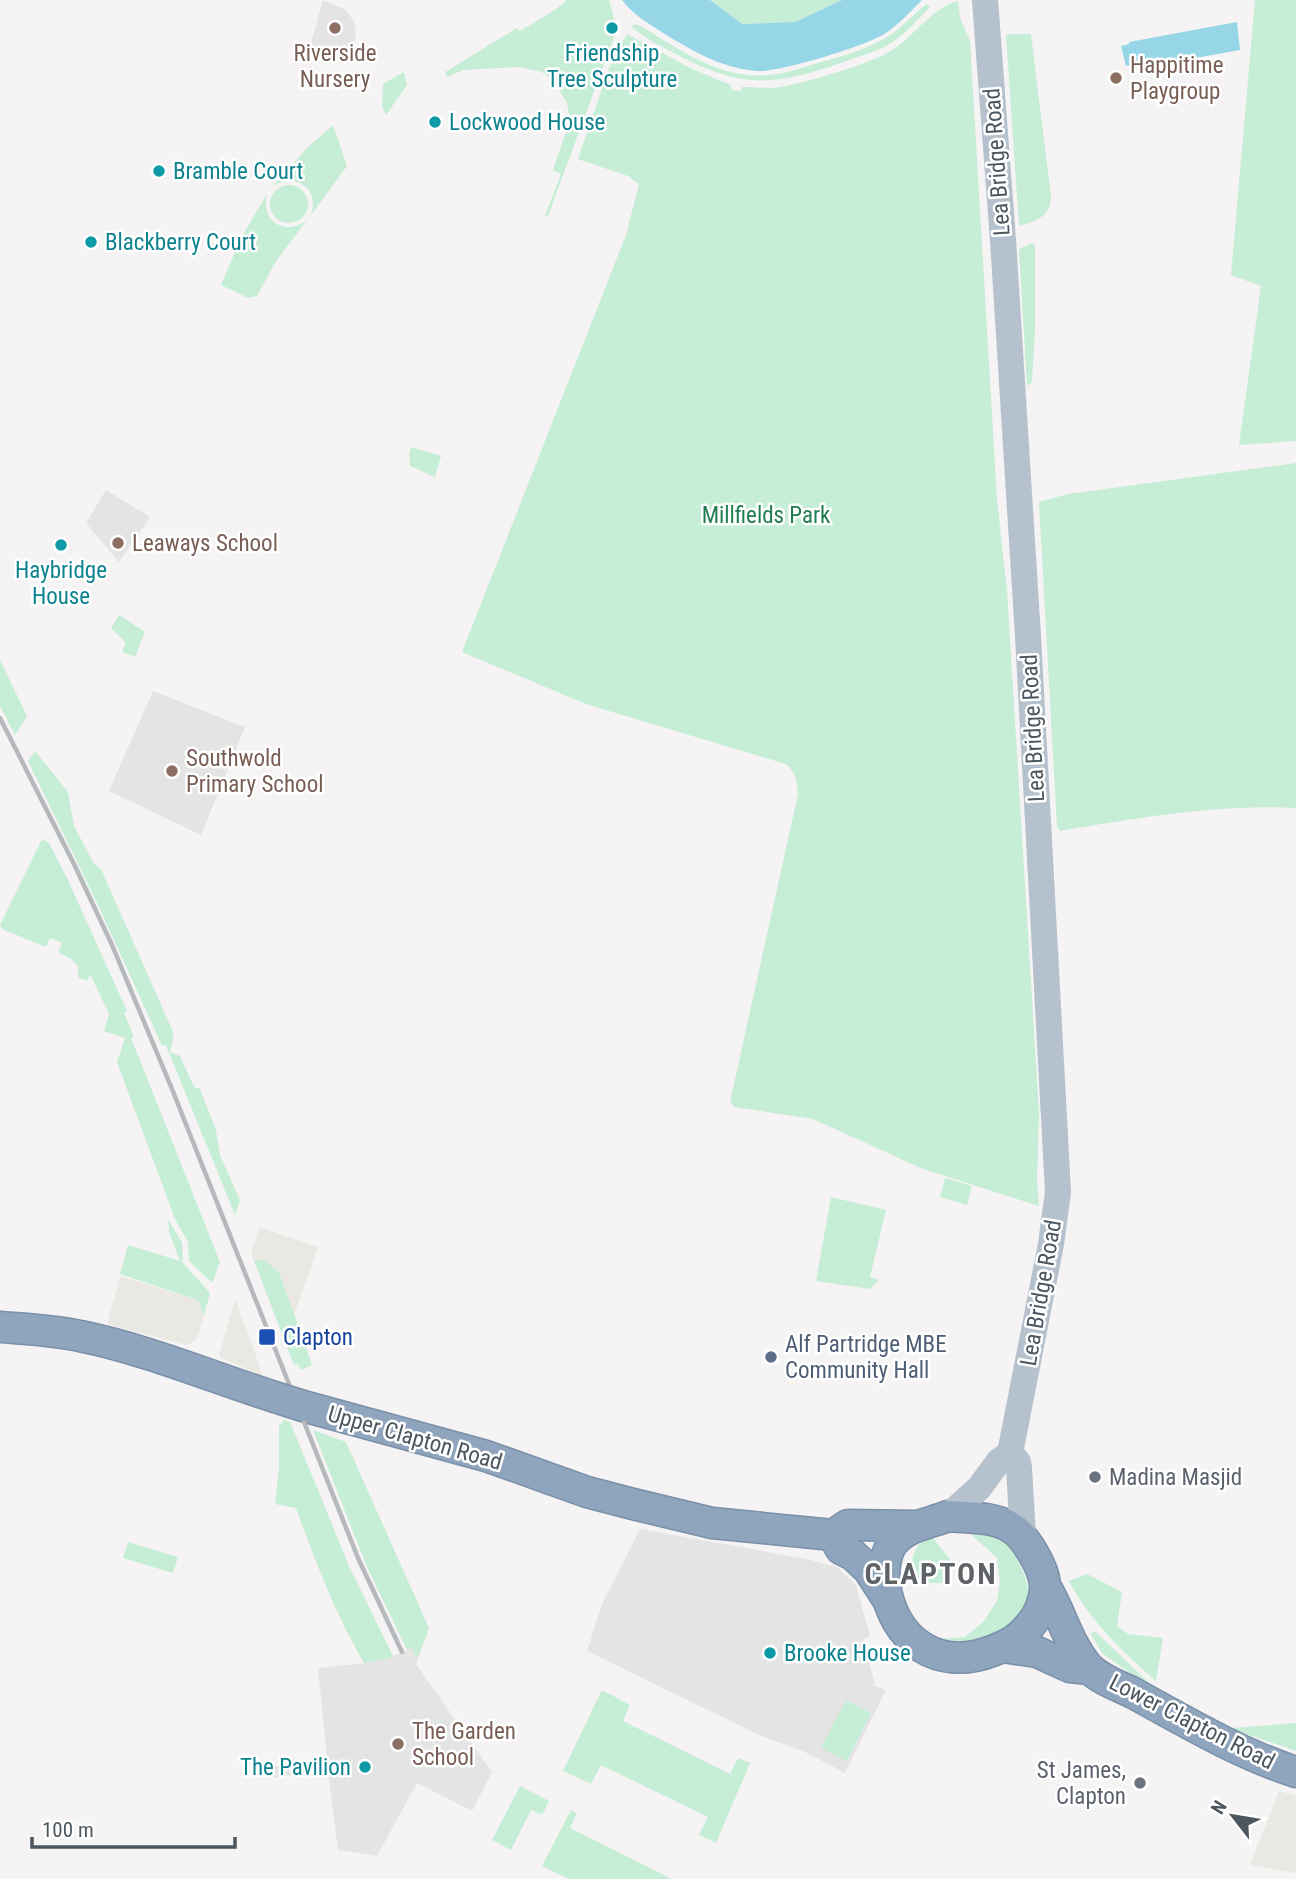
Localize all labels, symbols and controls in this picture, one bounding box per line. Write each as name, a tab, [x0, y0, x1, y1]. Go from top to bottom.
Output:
marker: Riverside Nursery	[327, 20, 343, 36]
marker: Friendship Tree Sculpture	[604, 20, 620, 36]
place label: Riverside Nursery	[294, 40, 376, 93]
place label: Friendship Tree Sculpture	[547, 40, 677, 93]
place label: Happitime Playgroup	[1130, 52, 1223, 105]
marker: Happitime Playgroup	[1108, 70, 1124, 86]
street label: Lea Bridge Road	[978, 87, 1016, 237]
place label: Lockwood House	[449, 109, 605, 136]
marker: Lockwood House	[427, 114, 443, 130]
place label: Bramble Court	[173, 158, 303, 185]
marker: Bramble Court	[151, 163, 167, 179]
place label: Blackberry Court	[105, 229, 256, 256]
marker: Blackberry Court	[83, 234, 99, 250]
park label: Millfields Park	[702, 502, 831, 529]
place label: Leaways School	[132, 530, 278, 557]
marker: Leaways School	[110, 535, 126, 551]
marker: Haybridge House	[53, 537, 69, 553]
place label: Haybridge House	[15, 557, 107, 610]
street label: Lea Bridge Road	[1016, 653, 1050, 803]
place label: Southwold Primary School	[186, 745, 323, 798]
marker: Southwold Primary School	[164, 763, 180, 779]
street label: Lea Bridge Road	[1015, 1218, 1067, 1368]
place label: Clapton	[283, 1324, 353, 1351]
marker: Clapton	[257, 1327, 277, 1347]
place label: Alf Partridge MBE Community Hall	[785, 1331, 947, 1384]
marker: Alf Partridge MBE Community Hall	[763, 1349, 779, 1365]
street label: Upper Clapton Road	[325, 1400, 505, 1476]
place label: Madina Masjid	[1109, 1464, 1242, 1491]
marker: Madina Masjid	[1087, 1469, 1103, 1485]
district label: CLAPTON	[864, 1556, 998, 1591]
place label: Brooke House	[784, 1640, 911, 1667]
marker: Brooke House	[762, 1645, 778, 1661]
street label: Lower Clapton Road	[1105, 1669, 1279, 1775]
place label: The Garden School	[412, 1718, 516, 1771]
marker: The Garden School	[390, 1736, 406, 1752]
place label: The Pavilion	[240, 1754, 351, 1781]
place label: St James, Clapton	[1037, 1757, 1126, 1810]
marker: The Pavilion	[357, 1759, 373, 1775]
marker: St James, Clapton	[1132, 1775, 1148, 1791]
north arrow	[1198, 1781, 1268, 1851]
text: N	[1206, 1797, 1232, 1818]
scale bar	[32, 1806, 234, 1850]
text: 100 m	[42, 1818, 94, 1842]

